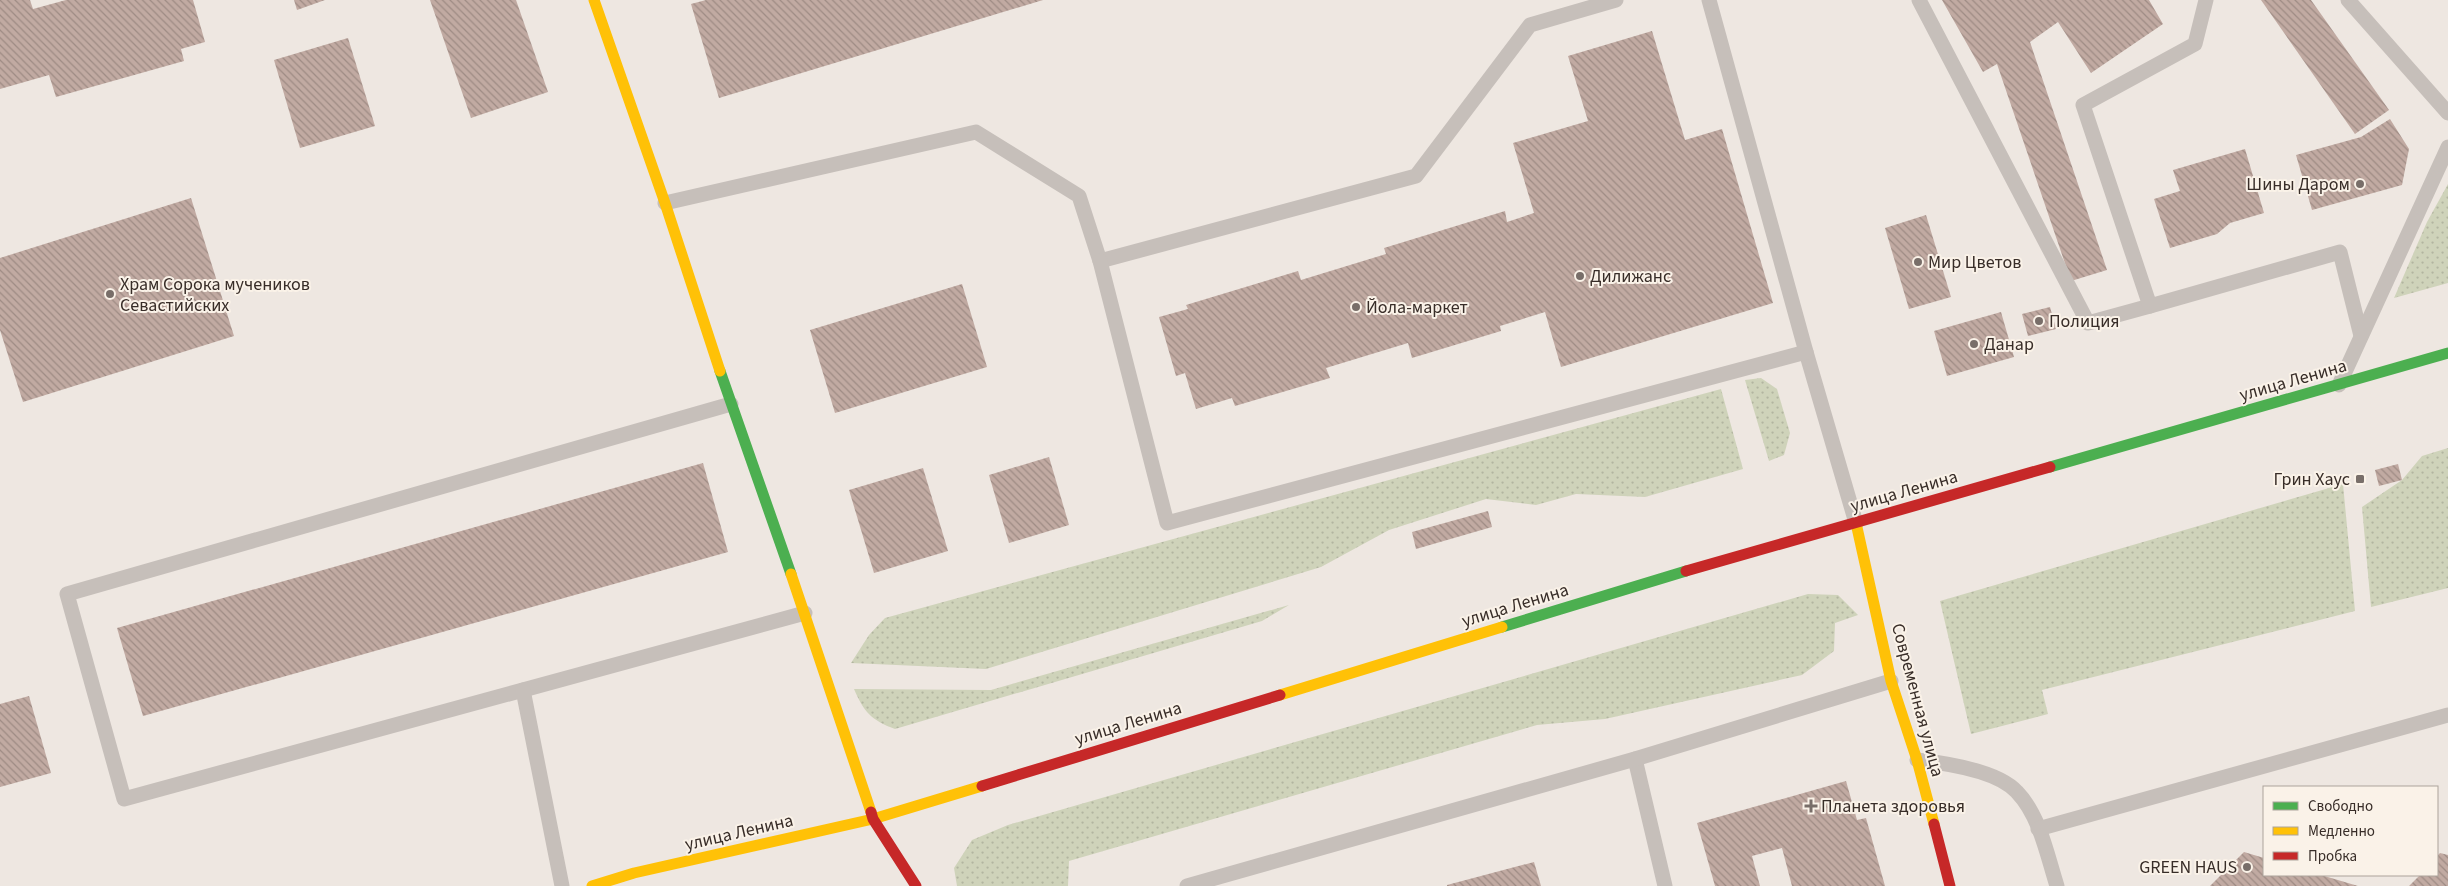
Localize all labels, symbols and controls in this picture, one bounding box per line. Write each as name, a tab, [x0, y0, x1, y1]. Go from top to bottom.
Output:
place label: Шины Даром	[2246, 172, 2350, 197]
marker: Шины Даром	[2354, 178, 2366, 190]
place label: Мир Цветов	[1928, 250, 2021, 275]
marker: Мир Цветов	[1912, 256, 1924, 268]
place label: Дилижанс	[1590, 264, 1671, 289]
marker: Дилижанс	[1574, 270, 1586, 282]
place label: Храм Сорока мучеников Севастийских	[120, 272, 310, 318]
marker: Храм Сорока мучеников Севастийских	[104, 288, 116, 300]
place label: Йола-маркет	[1366, 295, 1468, 320]
marker: Йола-маркет	[1350, 301, 1362, 313]
place label: Полиция	[2049, 309, 2120, 334]
marker: Полиция	[2033, 315, 2045, 327]
place label: Данар	[1984, 332, 2034, 357]
marker: Данар	[1968, 338, 1980, 350]
street label: улица Ленина	[2237, 353, 2350, 408]
street label: улица Ленина	[1848, 464, 1961, 519]
place label: Грин Хаус	[2274, 467, 2350, 492]
marker: Грин Хаус	[2354, 473, 2366, 485]
street label: улица Ленина	[1459, 577, 1572, 634]
street label: Современная улица	[1885, 621, 1950, 780]
street label: улица Ленина	[1072, 695, 1185, 752]
legend	[2263, 786, 2438, 876]
place label: Планета здоровья	[1821, 794, 1965, 819]
text: Свободно	[2308, 796, 2373, 817]
marker: Планета здоровья	[1805, 800, 1817, 812]
street label: улица Ленина	[682, 808, 796, 857]
text: Медленно	[2308, 821, 2375, 842]
text: Пробка	[2308, 846, 2357, 867]
place label: GREEN HAUS	[2139, 855, 2237, 880]
marker: GREEN HAUS	[2241, 861, 2253, 873]

